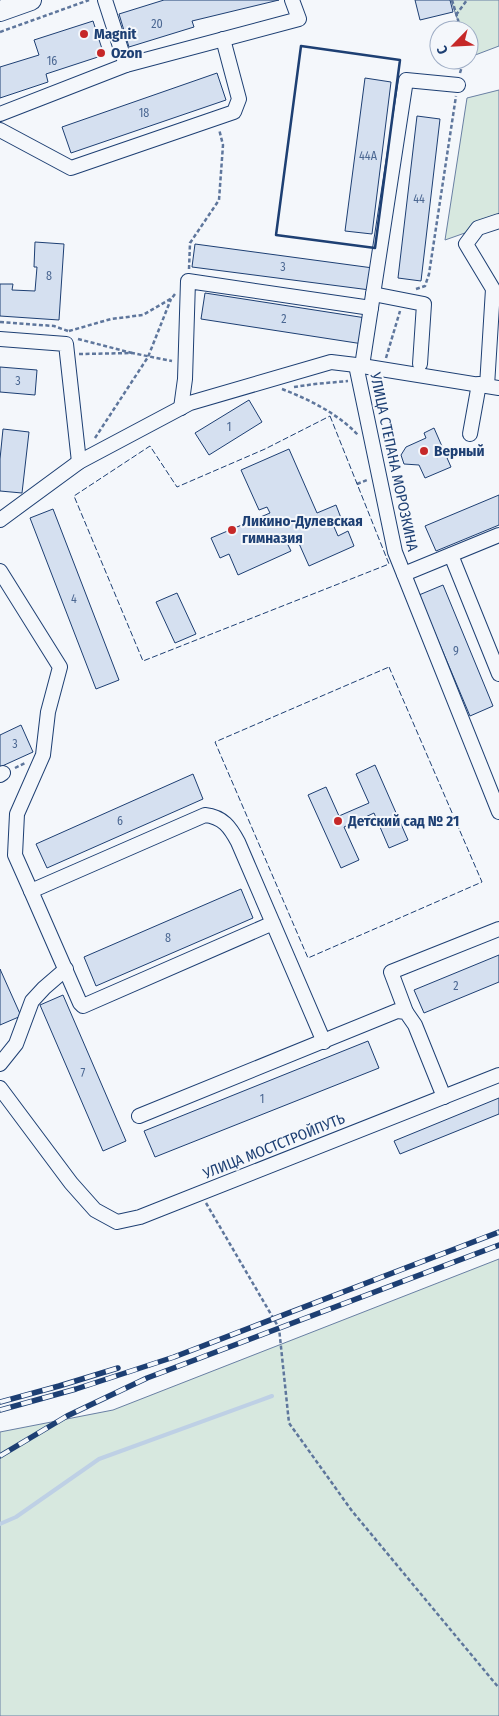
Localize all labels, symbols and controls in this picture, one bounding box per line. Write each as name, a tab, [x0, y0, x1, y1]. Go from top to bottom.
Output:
house number: 20	[151, 17, 163, 31]
north arrow	[429, 20, 479, 70]
place label: Magnit	[94, 25, 137, 43]
marker: Magnit	[78, 28, 90, 40]
text: С	[433, 43, 452, 57]
place label: Ozon	[111, 44, 142, 62]
marker: Ozon	[95, 47, 107, 59]
house number: 16	[47, 54, 57, 68]
house number: 18	[139, 106, 149, 120]
house number: 44А	[359, 149, 378, 163]
house number: 44	[413, 192, 425, 206]
house number: 3	[280, 260, 286, 274]
house number: 8	[46, 269, 52, 283]
house number: 2	[281, 312, 287, 326]
street label: УЛИЦА СТЕПАНА МОРОЗКИНА	[366, 370, 422, 553]
house number: 3	[15, 374, 21, 388]
house number: 1	[227, 420, 231, 434]
place label: Верный	[434, 442, 485, 460]
marker: Верный	[418, 445, 430, 457]
place label: Ликино-Дулевская гимназия	[242, 512, 363, 547]
marker: Ликино-Дулевская гимназия	[226, 524, 238, 536]
house number: 4	[71, 592, 77, 606]
house number: 9	[453, 644, 459, 658]
house number: 3	[12, 737, 18, 751]
place label: Детский сад № 21	[347, 812, 459, 830]
house number: 6	[117, 814, 123, 828]
marker: Детский сад № 21	[332, 815, 344, 827]
house number: 8	[165, 931, 171, 945]
house number: 2	[453, 979, 459, 993]
house number: 7	[81, 1066, 86, 1080]
house number: 1	[260, 1092, 264, 1106]
street label: УЛИЦА МОСТСТРОЙПУТЬ	[200, 1109, 348, 1183]

